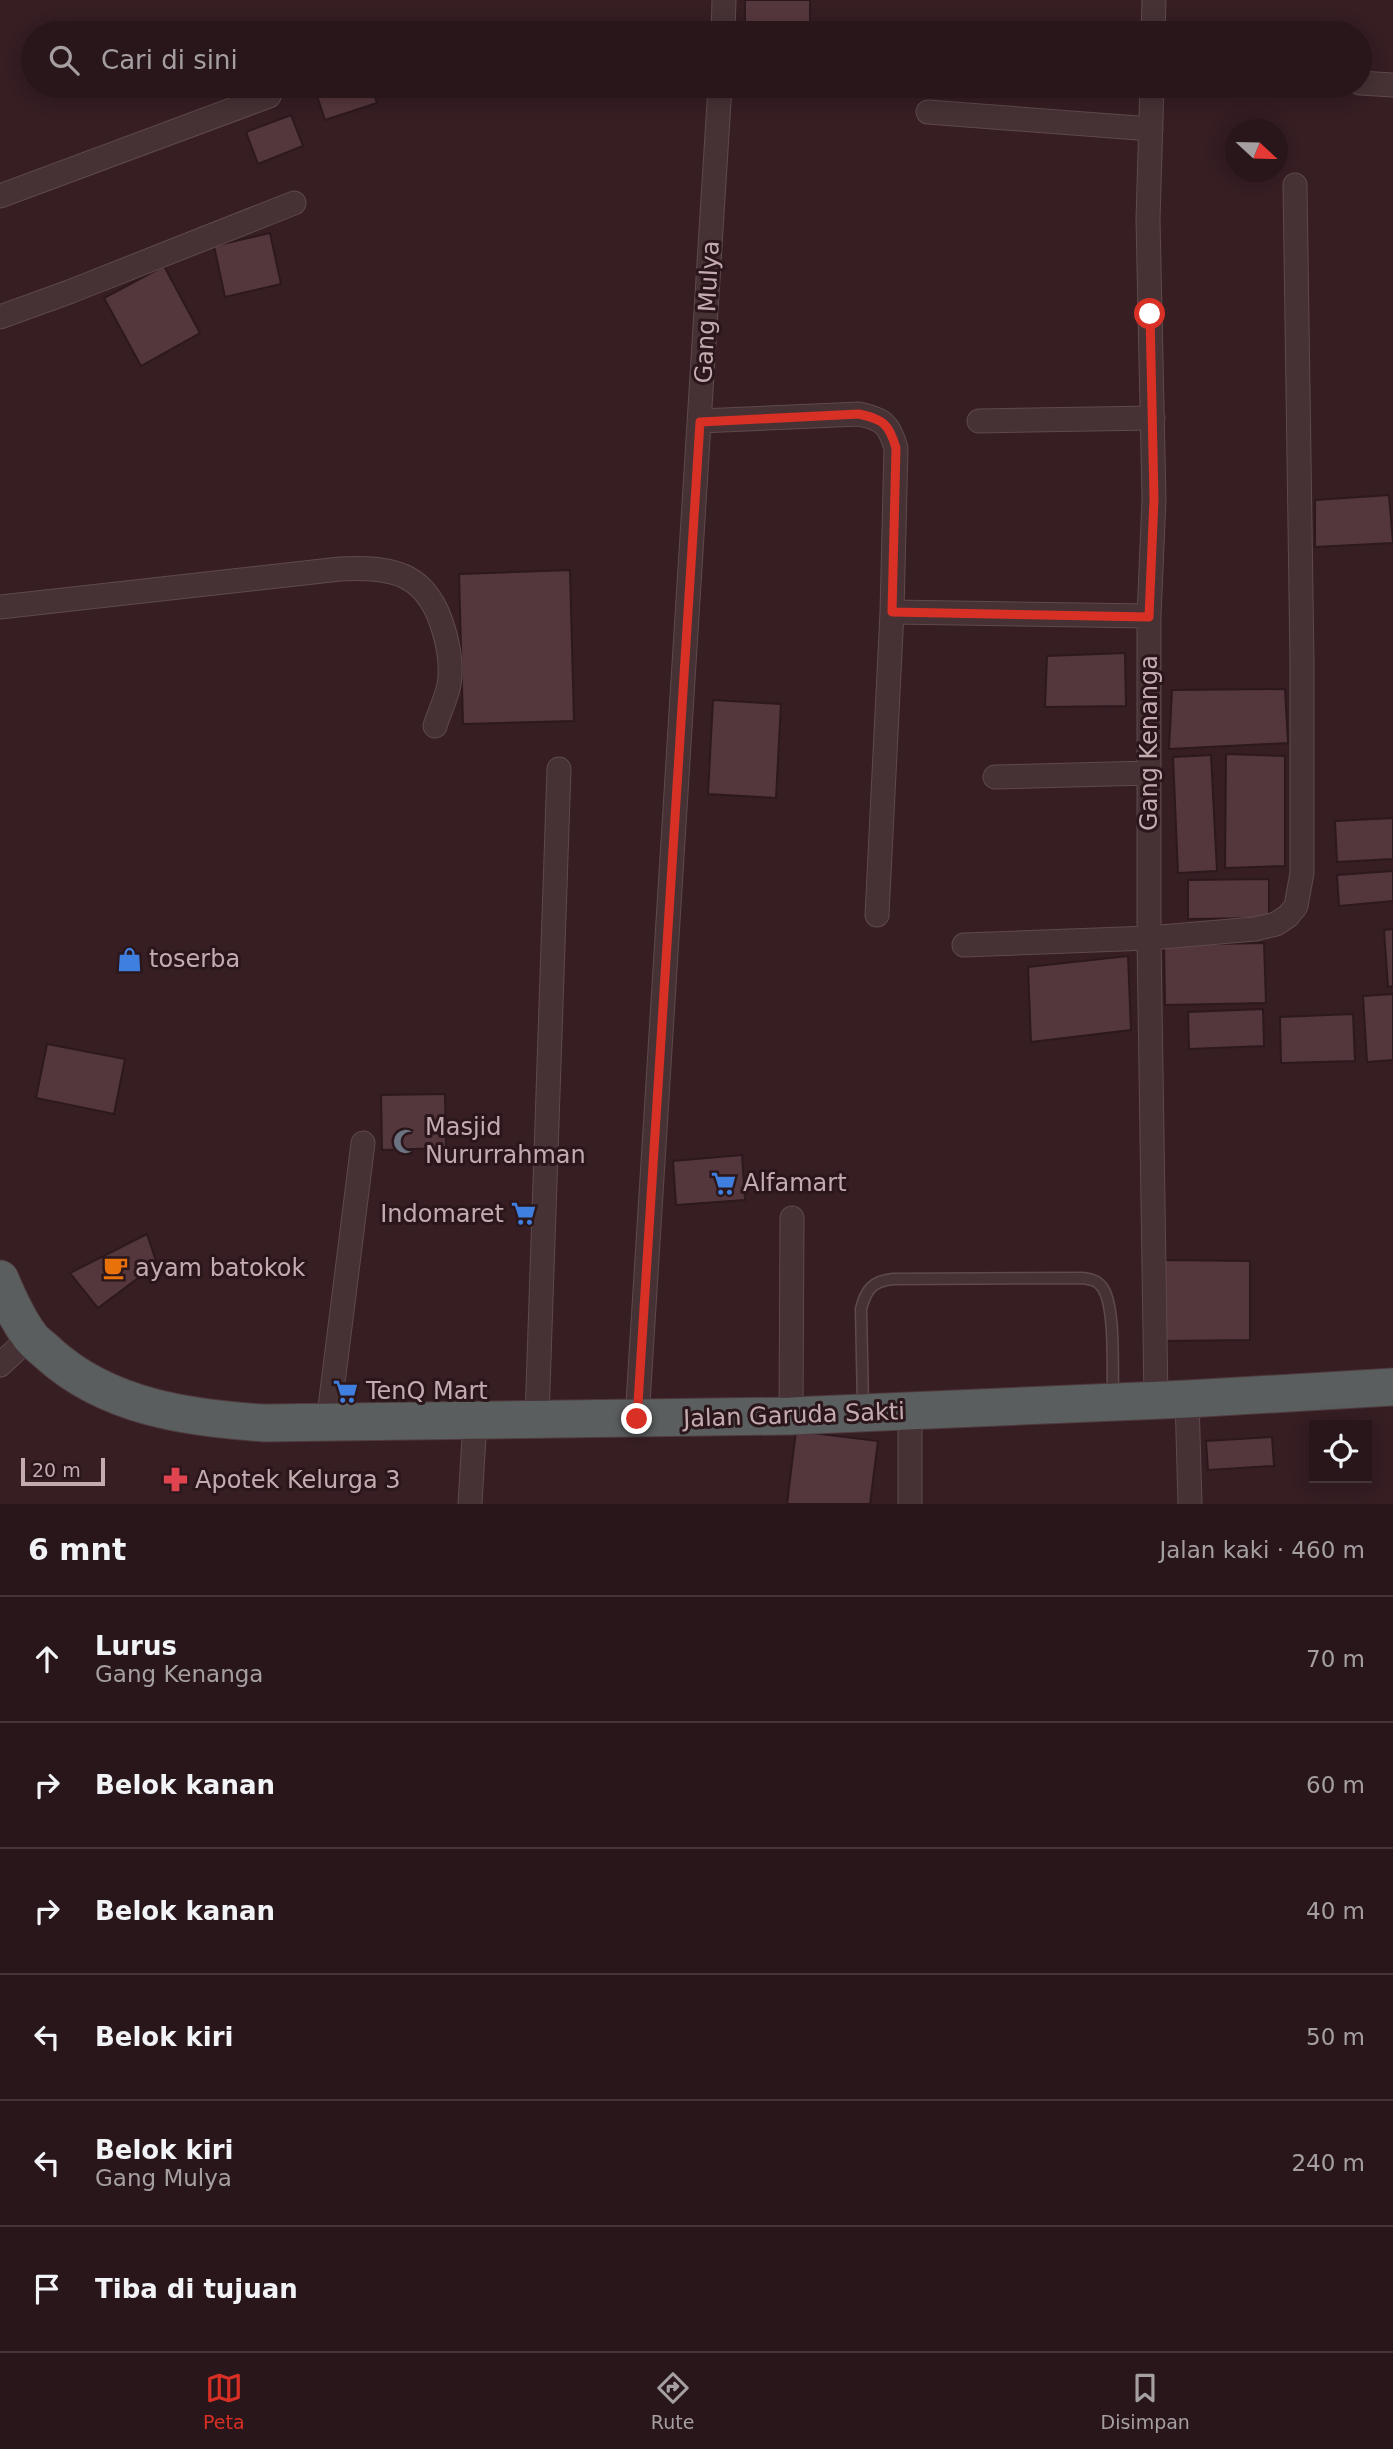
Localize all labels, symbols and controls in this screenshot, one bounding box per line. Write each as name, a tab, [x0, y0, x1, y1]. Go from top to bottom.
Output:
search box	[21, 21, 1372, 98]
icon: search	[45, 41, 83, 79]
text: Cari di sini	[101, 45, 238, 75]
north arrow	[1225, 119, 1288, 182]
street label: Gang Mulya	[689, 240, 725, 384]
route start	[1134, 298, 1165, 329]
street label: Gang Kenanga	[1135, 655, 1163, 831]
shop icon: toserba	[115, 945, 143, 973]
place label: toserba	[149, 945, 240, 973]
place label: Masjid Nururrahman	[425, 1113, 586, 1169]
mosque icon: Masjid Nururrahman	[391, 1127, 419, 1155]
supermarket icon: Alfamart	[709, 1169, 737, 1197]
place label: Alfamart	[743, 1169, 847, 1197]
place label: Indomaret	[380, 1200, 504, 1228]
supermarket icon: Indomaret	[510, 1200, 538, 1228]
cafe icon: ayam batokok	[101, 1254, 129, 1282]
place label: ayam batokok	[135, 1254, 305, 1282]
supermarket icon: TenQ Mart	[332, 1377, 360, 1405]
place label: TenQ Mart	[365, 1377, 488, 1405]
street label: Jalan Garuda Sakti	[681, 1397, 905, 1433]
route end	[621, 1403, 652, 1434]
map controls	[1309, 1420, 1372, 1483]
button: locate	[1309, 1420, 1372, 1483]
scale bar	[21, 1455, 105, 1487]
text: 20 m	[32, 1459, 81, 1481]
pharmacy icon: Apotek Kelurga 3	[161, 1466, 189, 1494]
place label: Apotek Kelurga 3	[195, 1466, 401, 1494]
text: 6 mnt	[28, 1532, 126, 1567]
text: Jalan kaki · 460 m	[1159, 1537, 1365, 1563]
text: Lurus	[95, 1631, 177, 1661]
icon: ahead	[28, 1640, 66, 1678]
text: 70 m	[1306, 1646, 1365, 1672]
text: Gang Kenanga	[95, 1661, 263, 1687]
icon: right	[28, 1766, 66, 1804]
text: Belok kanan	[95, 1770, 275, 1800]
text: 60 m	[1306, 1772, 1365, 1798]
icon: right	[28, 1892, 66, 1930]
text: Belok kanan	[95, 1896, 275, 1926]
text: 40 m	[1306, 1898, 1365, 1924]
icon: left	[28, 2018, 66, 2056]
text: Belok kiri	[95, 2022, 234, 2052]
text: 50 m	[1306, 2024, 1365, 2050]
text: Belok kiri	[95, 2135, 234, 2165]
icon: left	[28, 2144, 66, 2182]
text: 240 m	[1291, 2150, 1365, 2176]
text: Gang Mulya	[95, 2165, 232, 2191]
icon: arrive	[28, 2270, 66, 2308]
text: Tiba di tujuan	[95, 2274, 298, 2304]
tab: Peta	[203, 2369, 245, 2433]
tab: Rute	[651, 2369, 694, 2433]
tab: Disimpan	[1101, 2369, 1190, 2433]

